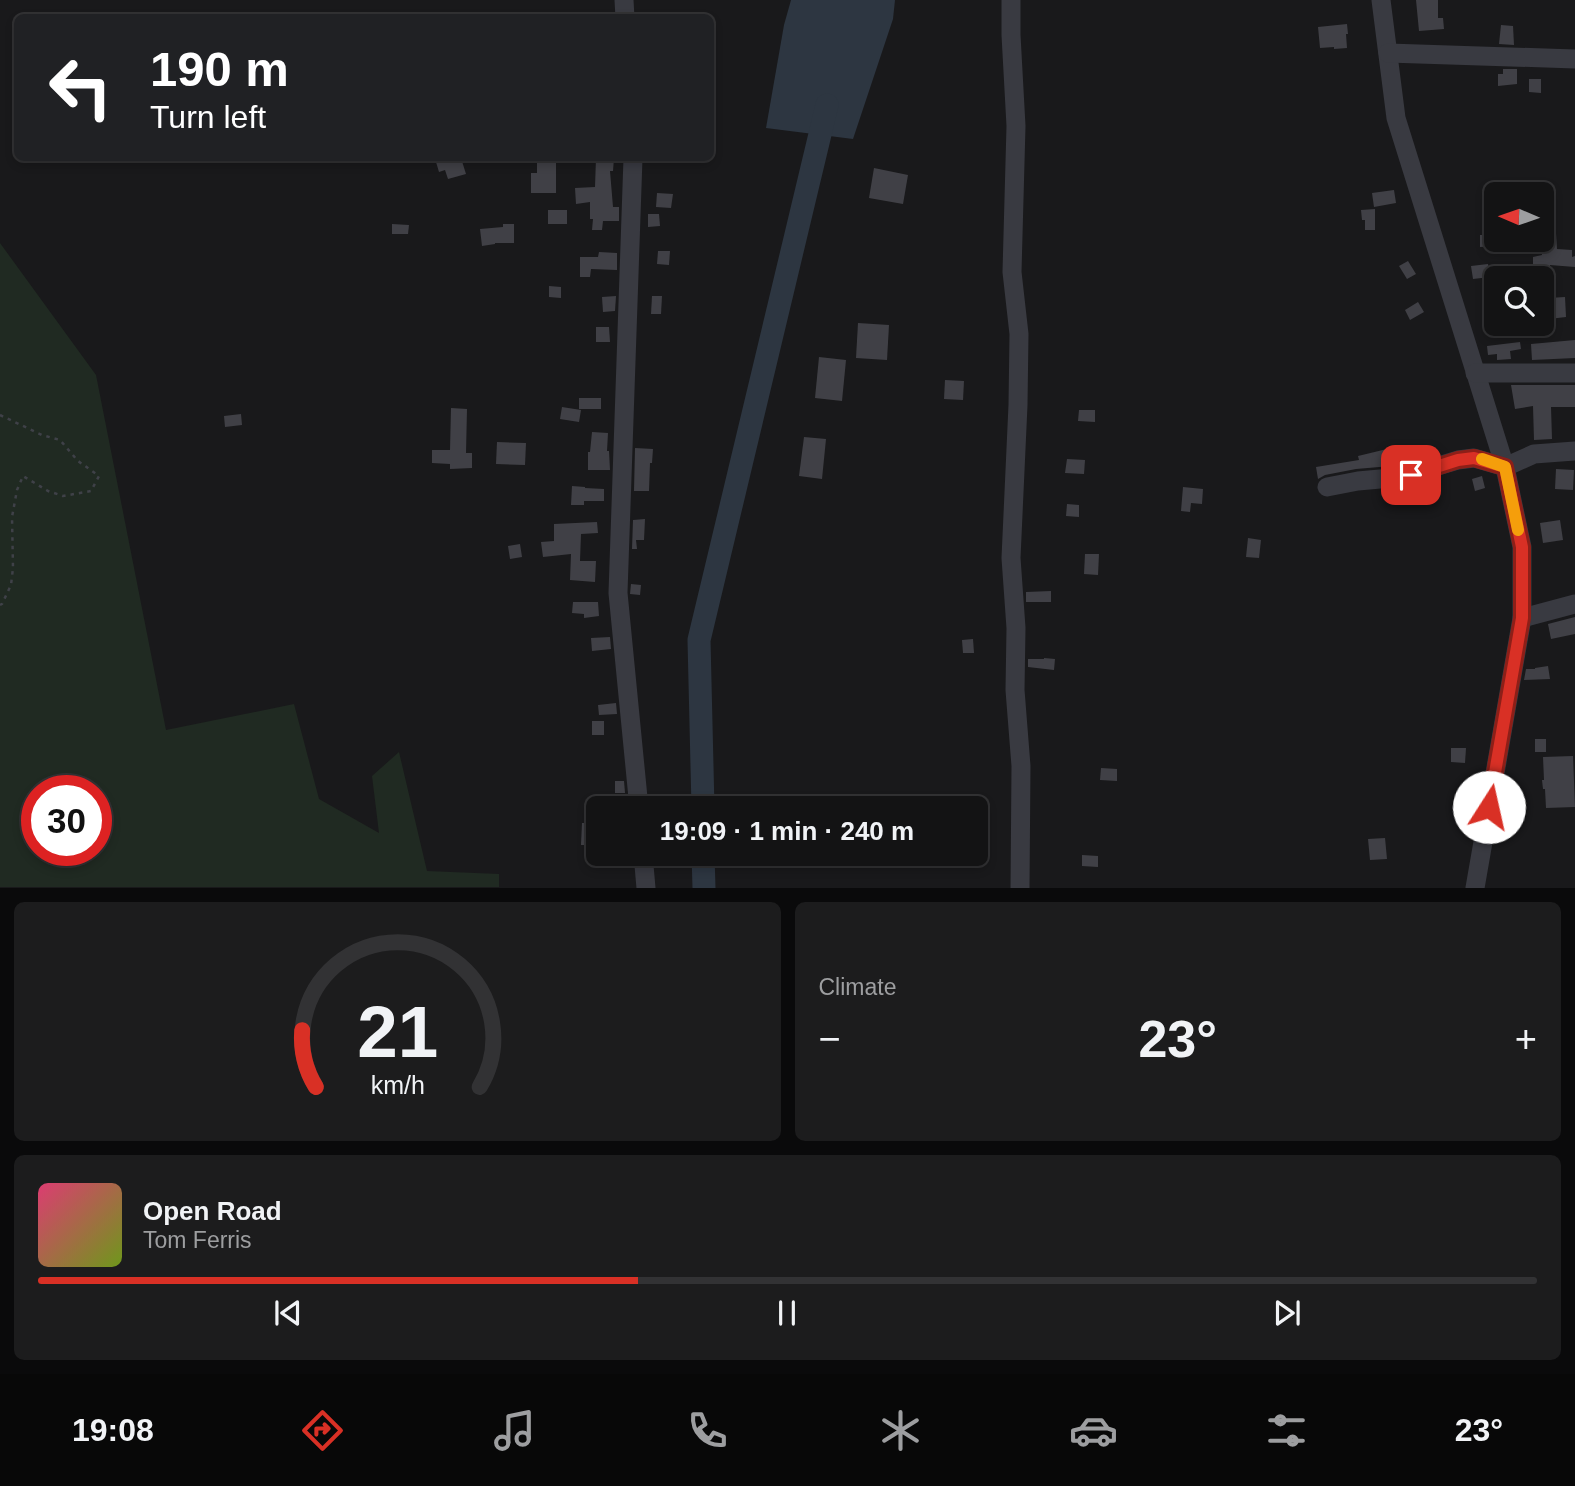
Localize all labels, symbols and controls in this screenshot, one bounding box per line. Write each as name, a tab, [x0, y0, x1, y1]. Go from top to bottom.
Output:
icon: left	[35, 42, 126, 133]
text: 190 m	[150, 42, 289, 96]
text: Turn left	[150, 99, 266, 135]
north arrow	[1484, 182, 1554, 252]
map controls	[1484, 182, 1554, 336]
button: search	[1484, 266, 1554, 336]
pin	[1381, 445, 1441, 505]
icon: arrive	[1392, 456, 1430, 494]
position arrow	[1452, 770, 1526, 844]
speed limit sign: 30	[21, 775, 112, 866]
text: 19:09 · 1 min · 240 m	[660, 816, 914, 846]
text: Climate	[819, 974, 896, 1000]
text: 21	[357, 992, 438, 1073]
text: 23°	[1138, 1010, 1217, 1068]
text: −	[819, 1018, 841, 1060]
text: +	[1515, 1018, 1537, 1060]
text: km/h	[370, 1071, 424, 1099]
text: Open Road	[143, 1196, 282, 1226]
text: Tom Ferris	[143, 1227, 252, 1253]
icon: previous	[269, 1294, 307, 1332]
icon: pause	[768, 1294, 806, 1332]
icon: next	[1268, 1294, 1306, 1332]
icon: directions	[298, 1406, 347, 1455]
icon: music	[490, 1406, 539, 1455]
icon: phone	[683, 1406, 732, 1455]
icon: climate	[876, 1406, 925, 1455]
icon: car	[1069, 1406, 1118, 1455]
icon: filters	[1262, 1406, 1311, 1455]
text: 19:08	[72, 1412, 154, 1448]
text: 23°	[1455, 1412, 1503, 1448]

